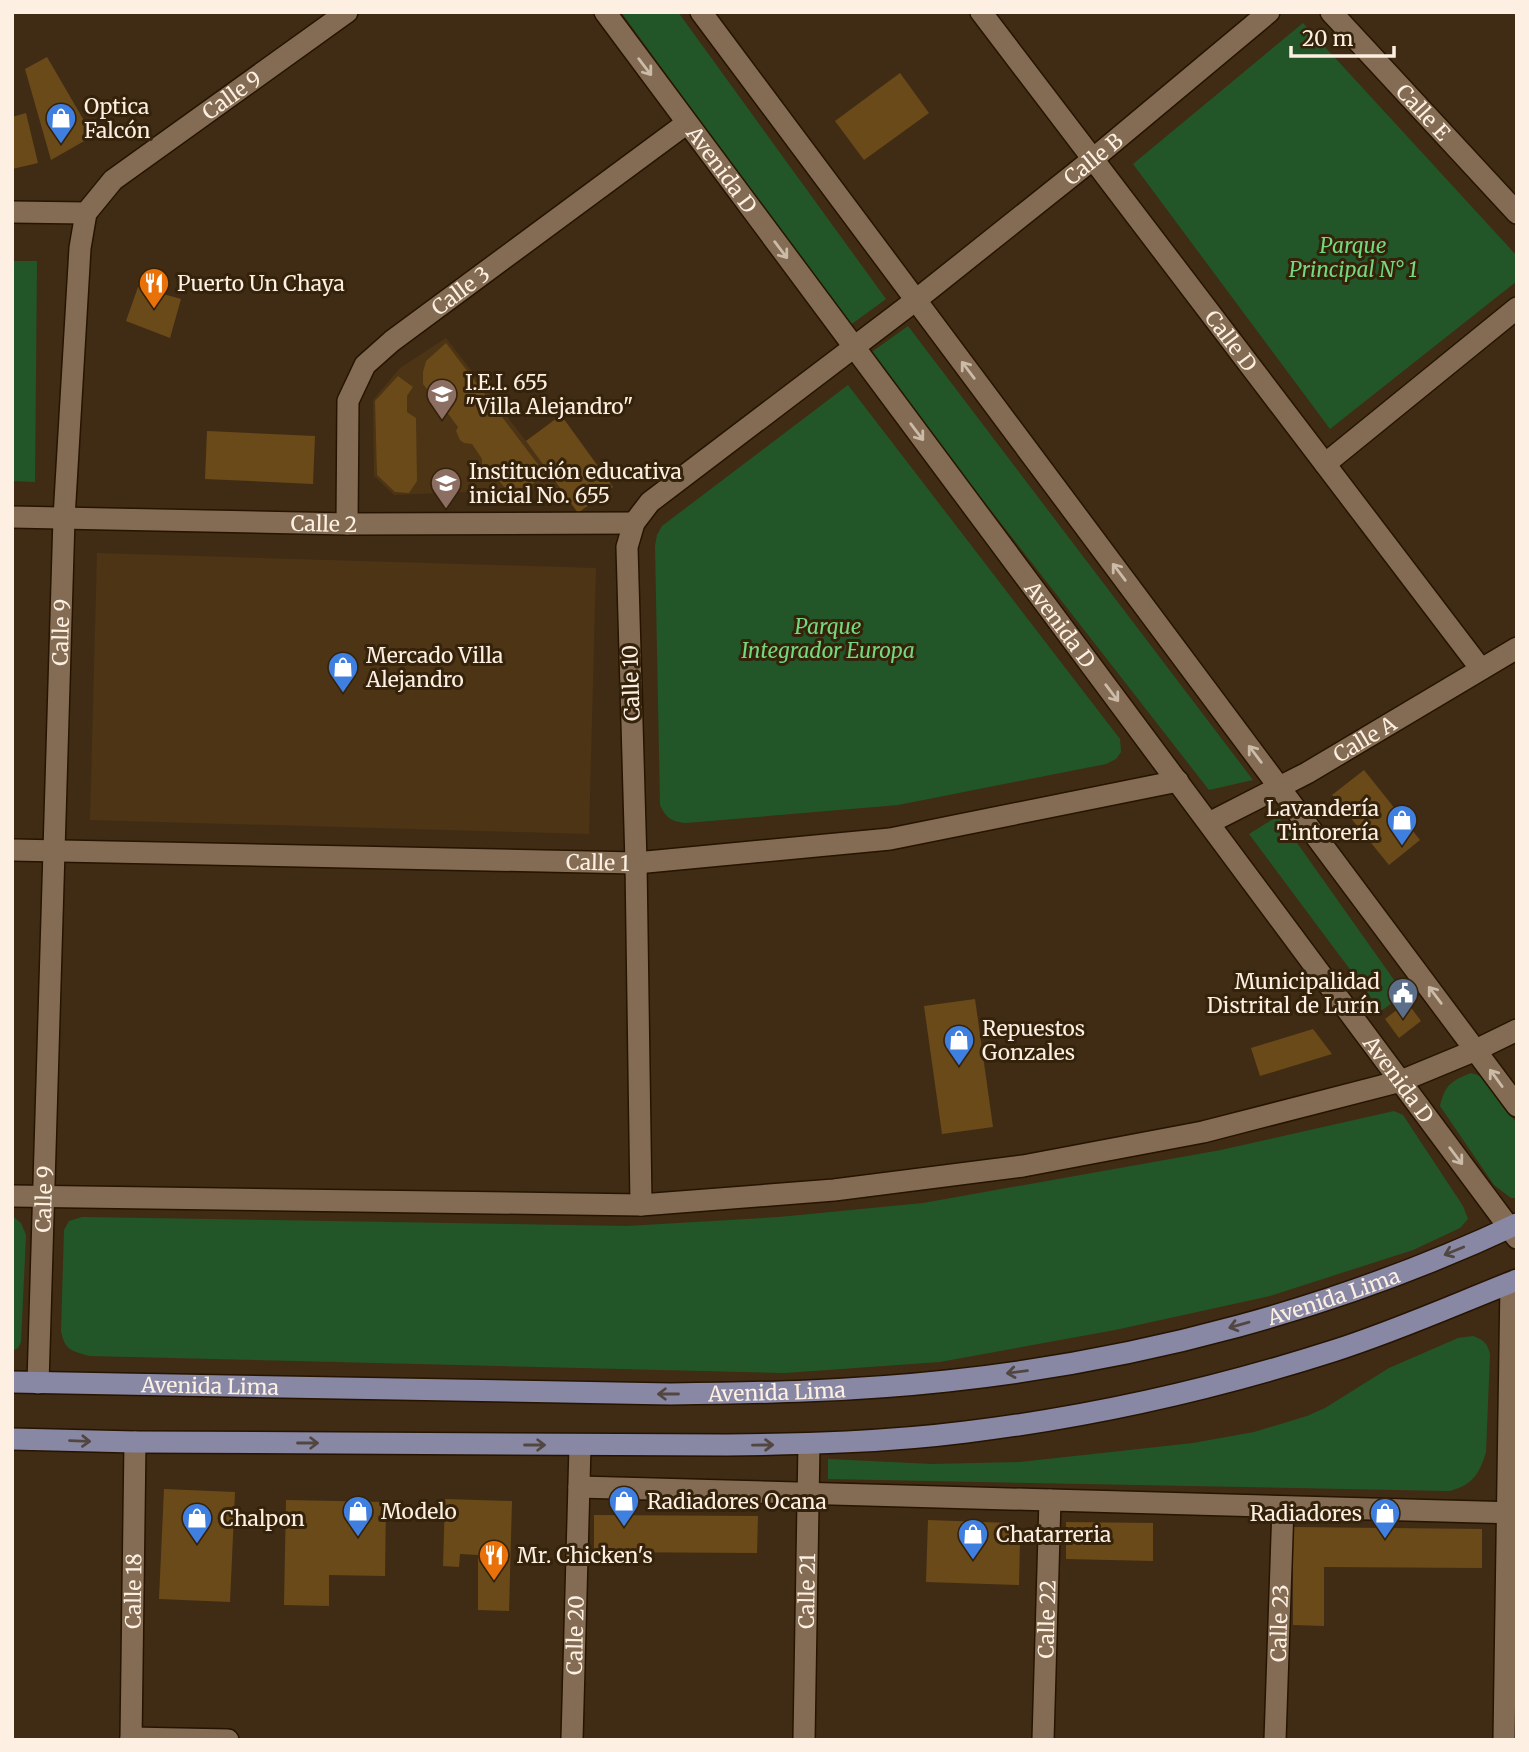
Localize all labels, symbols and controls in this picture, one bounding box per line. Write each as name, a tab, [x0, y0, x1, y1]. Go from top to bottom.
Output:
scale bar	[1291, 14, 1394, 58]
text: 20 m	[1302, 25, 1354, 52]
one-way arrow	[638, 57, 653, 76]
street label: Calle 9	[197, 64, 267, 125]
street label: Calle E	[1391, 78, 1457, 146]
place label: Optica Falcón	[84, 93, 150, 144]
shop icon: Optica Falcón	[44, 101, 78, 145]
street label: Avenida D	[680, 120, 763, 218]
street label: Calle B	[1058, 127, 1128, 191]
park label: Parque Principal N° 1	[1289, 232, 1417, 283]
one-way arrow	[773, 240, 788, 259]
street label: Calle 3	[426, 260, 495, 321]
restaurant icon: Puerto Un Chaya	[137, 266, 171, 310]
place label: Puerto Un Chaya	[177, 270, 345, 297]
street label: Calle D	[1199, 305, 1263, 377]
one-way arrow	[961, 361, 976, 379]
place label: I.E.I. 655 "Villa Alejandro"	[465, 369, 633, 420]
school or university icon: I.E.I. 655 "Villa Alejandro"	[425, 377, 459, 421]
one-way arrow	[910, 422, 924, 441]
place label: Institución educativa inicial No. 655	[469, 458, 682, 509]
school or university icon: Institución educativa inicial No. 655	[429, 466, 463, 510]
street label: Calle 2	[290, 509, 357, 538]
one-way arrow	[1112, 562, 1127, 581]
street label: Avenida D	[1019, 575, 1102, 673]
street label: Calle 9	[46, 598, 75, 666]
park label: Parque Integrador Europa	[741, 613, 915, 664]
place label: Mercado Villa Alejandro	[365, 642, 503, 693]
street label: Calle 10	[616, 644, 646, 722]
shop icon: Mercado Villa Alejandro	[326, 650, 360, 694]
one-way arrow	[1104, 683, 1119, 702]
street label: Calle A	[1328, 709, 1401, 768]
one-way arrow	[1248, 745, 1262, 764]
place label: Lavandería Tintorería	[1266, 795, 1379, 846]
shop icon: Lavandería Tintorería	[1385, 803, 1419, 847]
street label: Calle 1	[566, 848, 630, 876]
place label: Municipalidad Distrital de Lurín	[1207, 968, 1380, 1019]
public building icon: Municipalidad Distrital de Lurín	[1386, 976, 1420, 1020]
one-way arrow	[1428, 986, 1442, 1005]
place label: Repuestos Gonzales	[982, 1015, 1085, 1066]
shop icon: Repuestos Gonzales	[942, 1023, 976, 1067]
street label: Avenida D	[1357, 1029, 1440, 1128]
one-way arrow	[1489, 1069, 1504, 1088]
one-way arrow	[1449, 1146, 1463, 1165]
street label: Calle 9	[29, 1165, 58, 1233]
one-way arrow	[1444, 1245, 1465, 1258]
street label: Avenida Lima	[1263, 1261, 1403, 1331]
one-way arrow	[1229, 1320, 1251, 1333]
one-way arrow	[1006, 1366, 1029, 1379]
street label: Avenida Lima	[140, 1371, 279, 1400]
street label: Avenida Lima	[707, 1376, 846, 1407]
one-way arrow	[657, 1387, 680, 1400]
one-way arrow	[69, 1434, 92, 1447]
one-way arrow	[296, 1436, 319, 1450]
one-way arrow	[524, 1438, 547, 1452]
one-way arrow	[751, 1438, 774, 1451]
shop icon: Radiadores Ocana	[607, 1484, 641, 1528]
place label: Radiadores Ocana	[647, 1488, 827, 1515]
shop icon: Modelo	[341, 1494, 375, 1538]
shop icon: Radiadores	[1368, 1496, 1402, 1540]
place label: Modelo	[381, 1498, 457, 1525]
place label: Radiadores	[1250, 1500, 1362, 1527]
shop icon: Chalpon	[180, 1501, 214, 1545]
place label: Chalpon	[220, 1505, 305, 1532]
shop icon: Chatarreria	[956, 1517, 990, 1561]
place label: Chatarreria	[996, 1521, 1111, 1548]
restaurant icon: Mr. Chicken's	[477, 1538, 511, 1582]
place label: Mr. Chicken's	[517, 1542, 653, 1569]
street label: Calle 18	[119, 1553, 147, 1629]
street label: Calle 21	[792, 1553, 821, 1629]
street label: Calle 22	[1032, 1579, 1061, 1659]
street label: Calle 23	[1264, 1584, 1294, 1663]
street label: Calle 20	[560, 1595, 589, 1675]

